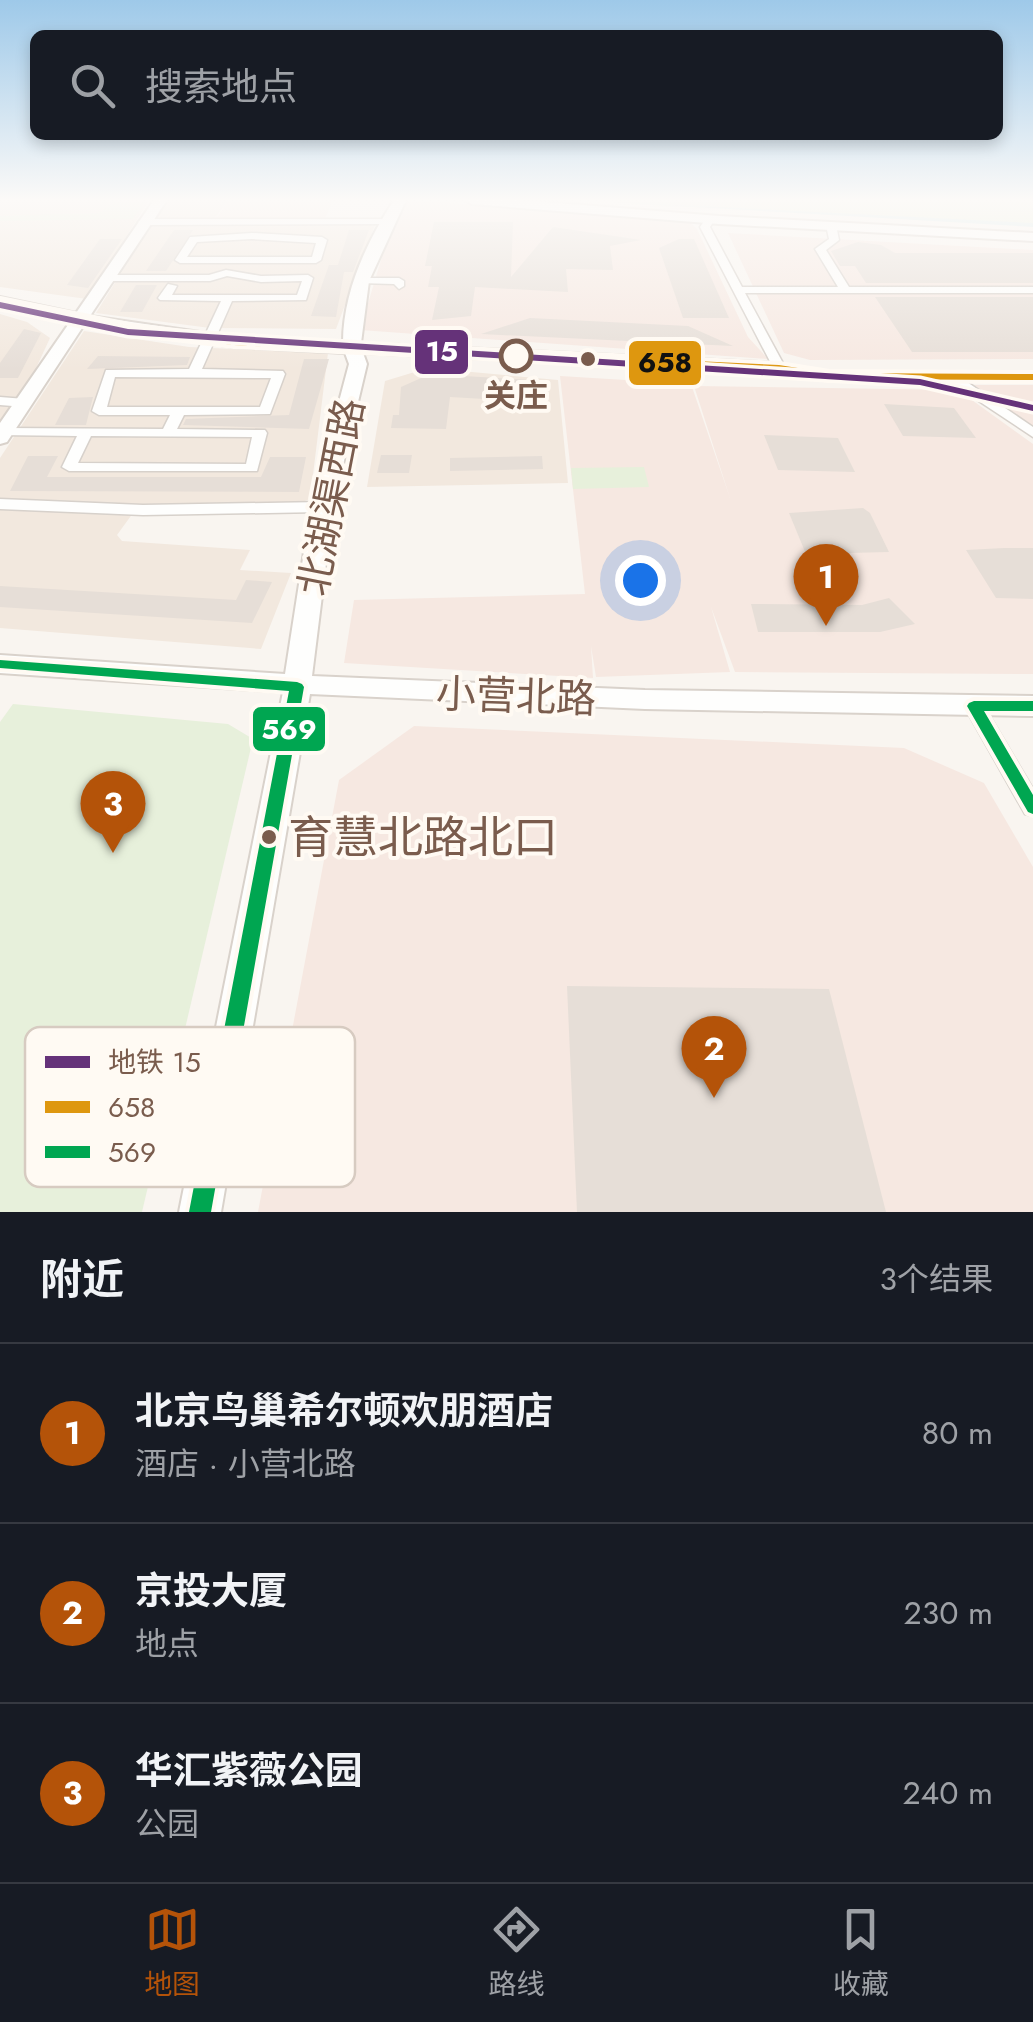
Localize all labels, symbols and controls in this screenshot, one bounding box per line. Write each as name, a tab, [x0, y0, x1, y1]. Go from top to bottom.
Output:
search box	[30, 30, 1003, 140]
icon: search	[65, 58, 120, 113]
text: 搜索地点	[145, 59, 297, 114]
line badge: 15	[413, 328, 470, 376]
text: 15	[426, 331, 458, 372]
line badge: 658	[627, 339, 703, 387]
marker: 关庄	[500, 340, 532, 372]
text: 658	[638, 342, 692, 383]
unlabelled marker	[578, 349, 598, 369]
place label: 关庄	[484, 373, 548, 419]
street label: 北湖渠西路	[283, 393, 379, 601]
pin: 1	[794, 544, 858, 626]
your location	[615, 555, 666, 606]
street label: 小营北路	[435, 664, 597, 728]
line badge: 569	[251, 705, 327, 753]
text: 569	[261, 709, 317, 750]
pin: 3	[80, 770, 146, 853]
place label: 育慧北路北口	[288, 805, 558, 870]
marker: 育慧北路北口	[259, 827, 279, 847]
pin: 2	[682, 1016, 746, 1098]
legend	[25, 1027, 355, 1187]
text: 地铁 15	[108, 1042, 201, 1083]
text: 658	[108, 1087, 155, 1128]
text: 569	[108, 1132, 156, 1173]
text: 附近	[40, 1249, 124, 1310]
text: 3个结果	[880, 1256, 993, 1302]
text: 北京鸟巢希尔顿欢朋酒店	[135, 1383, 553, 1438]
text: 1	[64, 1410, 81, 1456]
text: 80 m	[922, 1410, 993, 1456]
text: 酒店 · 小营北路	[135, 1441, 356, 1487]
text: 京投大厦	[135, 1563, 287, 1618]
text: 2	[62, 1590, 83, 1636]
text: 230 m	[904, 1590, 993, 1636]
text: 地点	[135, 1621, 199, 1667]
text: 华汇紫薇公园	[135, 1743, 363, 1798]
text: 3	[63, 1770, 82, 1816]
text: 240 m	[902, 1770, 993, 1816]
text: 公园	[135, 1801, 199, 1847]
tab: 地图	[144, 1902, 200, 2005]
tab: 路线	[488, 1902, 545, 2005]
tab: 收藏	[833, 1902, 889, 2005]

